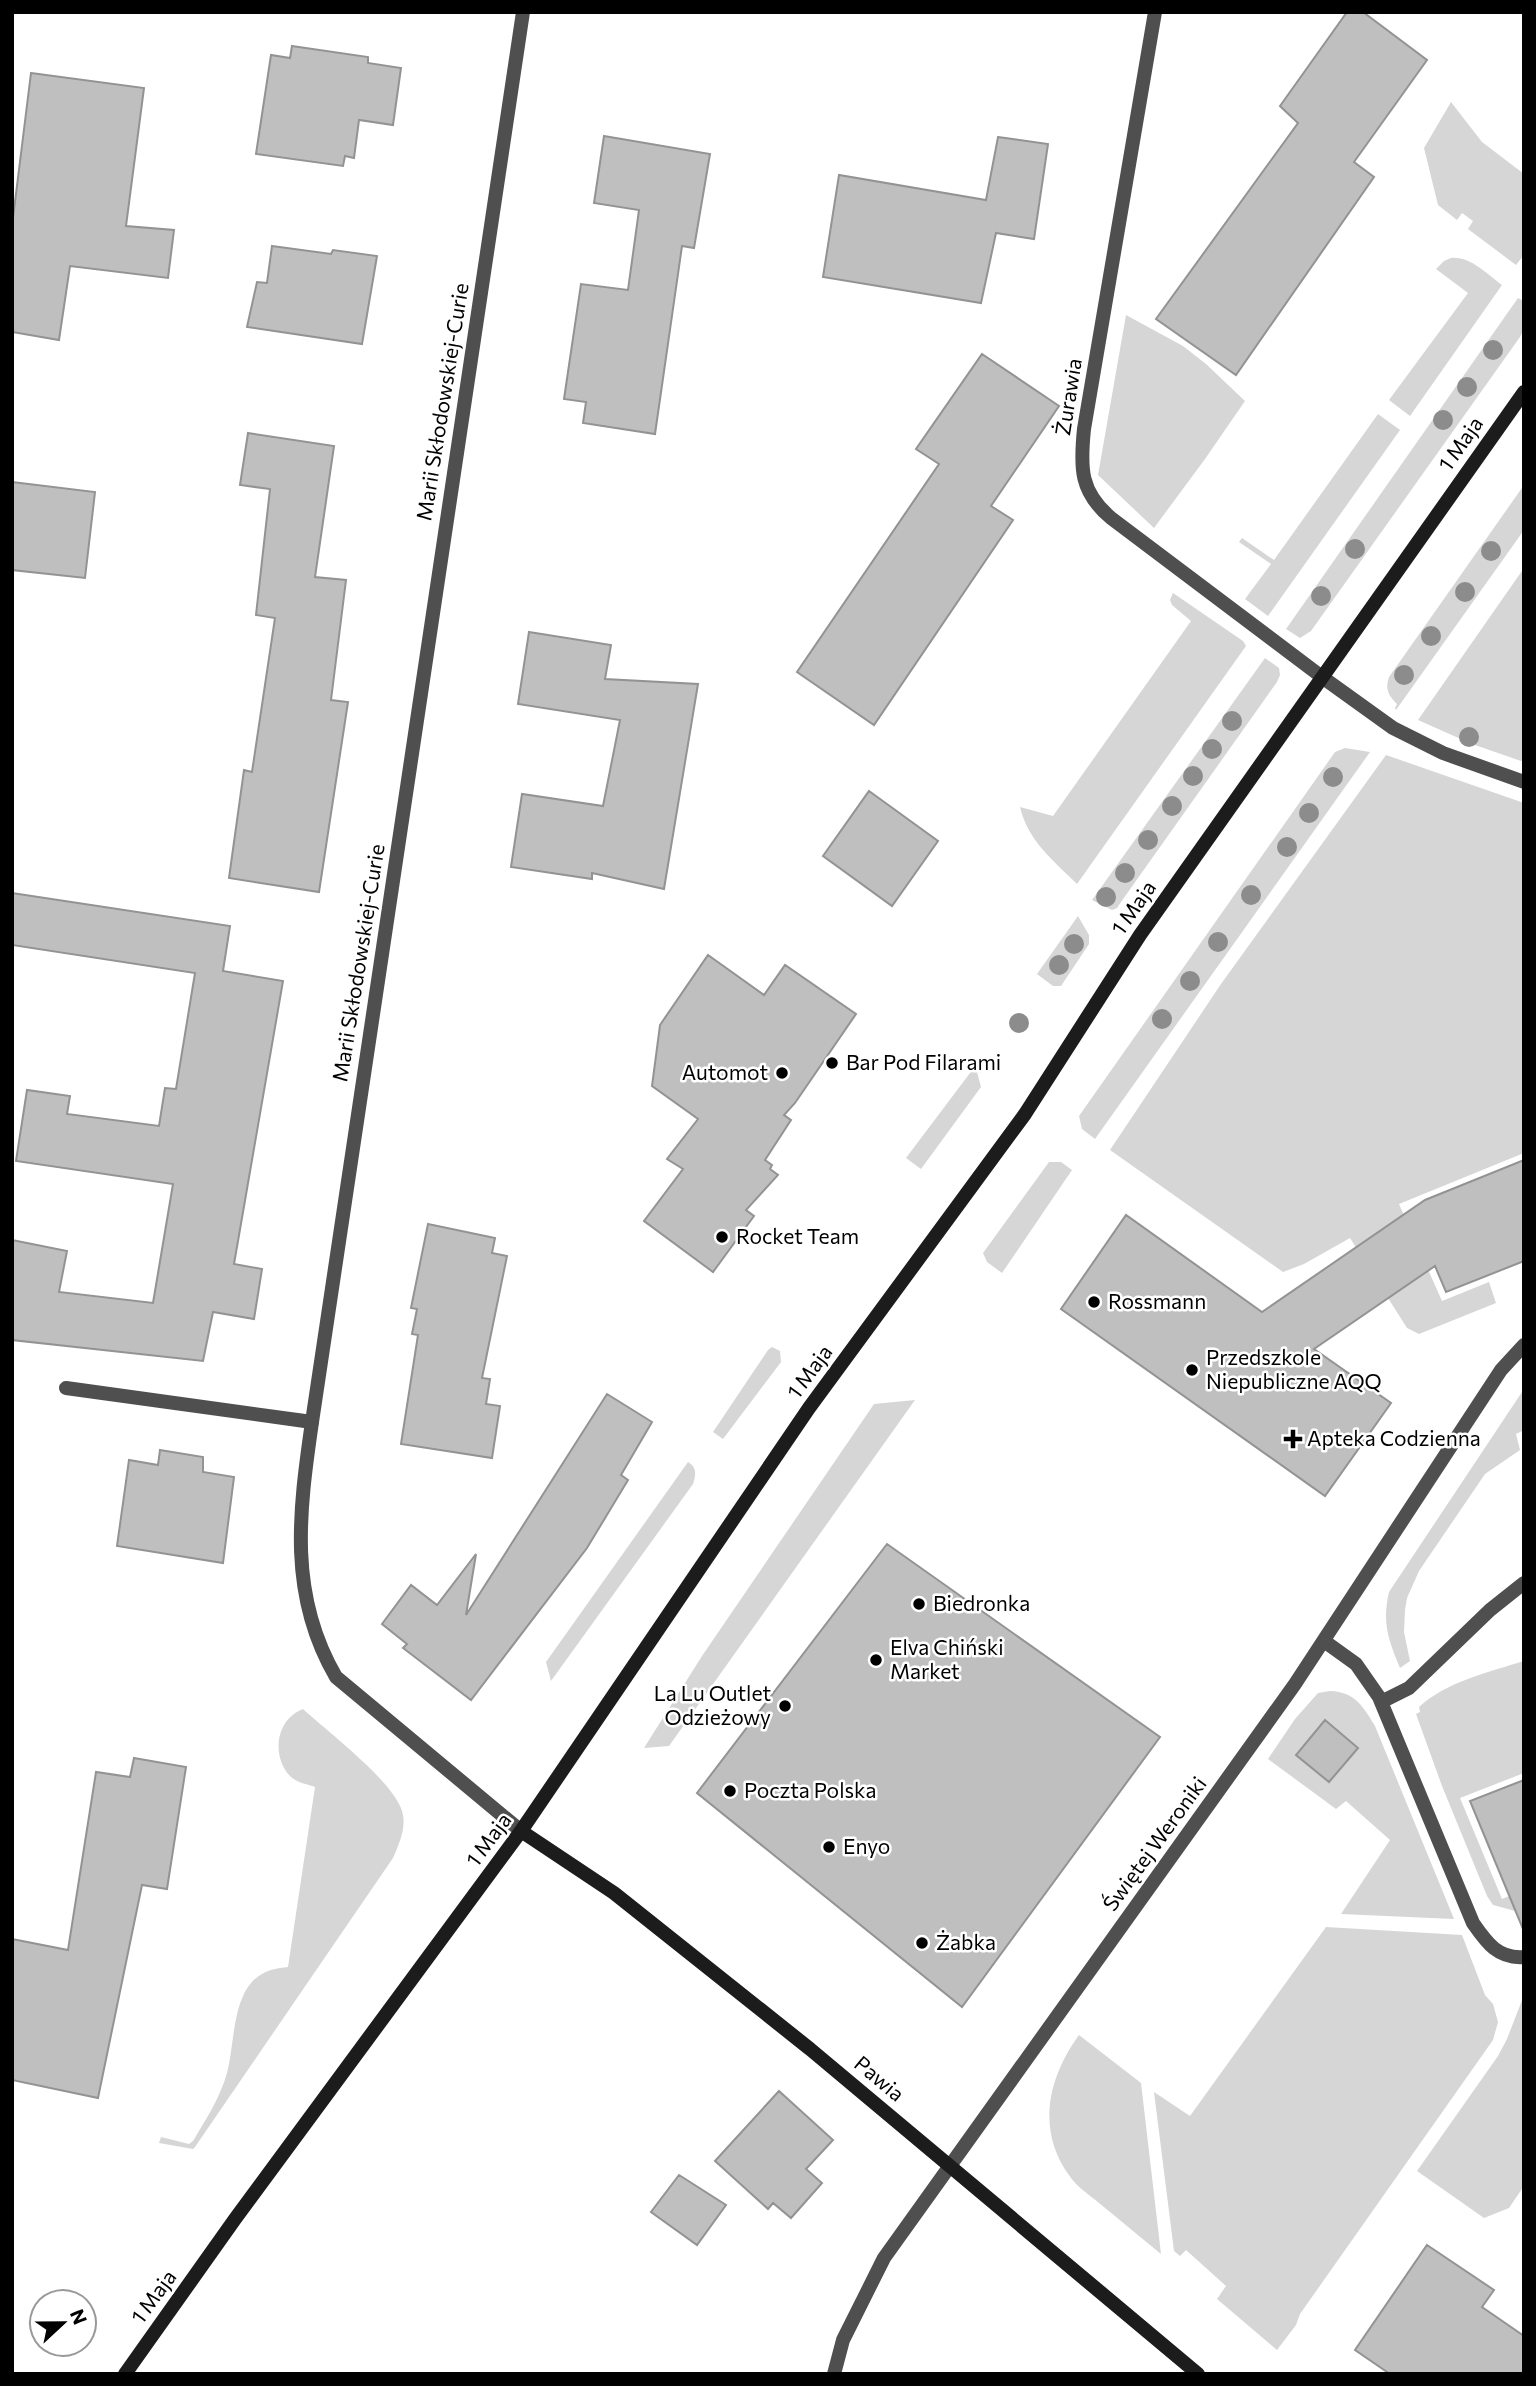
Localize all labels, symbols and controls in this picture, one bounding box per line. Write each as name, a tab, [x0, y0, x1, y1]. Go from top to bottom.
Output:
street label: Marii Skłodowskiej-Curie	[410, 281, 473, 522]
street label: Żurawia	[1049, 356, 1086, 437]
street label: 1 Maja	[1432, 411, 1487, 475]
street label: Marii Skłodowskiej-Curie	[326, 842, 389, 1083]
street label: 1 Maja	[1105, 875, 1160, 939]
place label: Bar Pod Filarami	[846, 1049, 1001, 1074]
marker: Bar Pod Filarami	[824, 1055, 840, 1071]
place label: Automot	[682, 1059, 768, 1084]
marker: Automot	[774, 1065, 790, 1081]
place label: Rocket Team	[736, 1223, 859, 1248]
marker: Rocket Team	[714, 1229, 730, 1245]
place label: Rossmann	[1108, 1288, 1206, 1313]
marker: Rossmann	[1086, 1294, 1102, 1310]
street label: 1 Maja	[781, 1339, 837, 1403]
place label: Przedszkole Niepubliczne AQQ	[1206, 1344, 1382, 1393]
marker: Przedszkole Niepubliczne AQQ	[1184, 1362, 1200, 1378]
place label: Apteka Codzienna	[1307, 1425, 1481, 1450]
marker: Apteka Codzienna	[1285, 1431, 1301, 1447]
place label: Biedronka	[933, 1590, 1030, 1615]
marker: Biedronka	[911, 1596, 927, 1612]
place label: Elva Chiński Market	[890, 1634, 1004, 1683]
marker: Elva Chiński Market	[868, 1652, 884, 1668]
place label: La Lu Outlet Odzieżowy	[654, 1680, 771, 1729]
marker: La Lu Outlet Odzieżowy	[777, 1698, 793, 1714]
street label: Świętej Weroniki	[1097, 1771, 1211, 1915]
place label: Poczta Polska	[744, 1777, 876, 1802]
marker: Poczta Polska	[722, 1783, 738, 1799]
street label: 1 Maja	[460, 1807, 516, 1871]
place label: Enyo	[843, 1833, 890, 1858]
marker: Enyo	[821, 1839, 837, 1855]
place label: Żabka	[936, 1929, 996, 1954]
marker: Żabka	[914, 1935, 930, 1951]
street label: Pawia	[850, 2050, 910, 2106]
street label: 1 Maja	[125, 2264, 181, 2328]
north arrow	[28, 2288, 98, 2358]
text: N	[66, 2306, 93, 2327]

